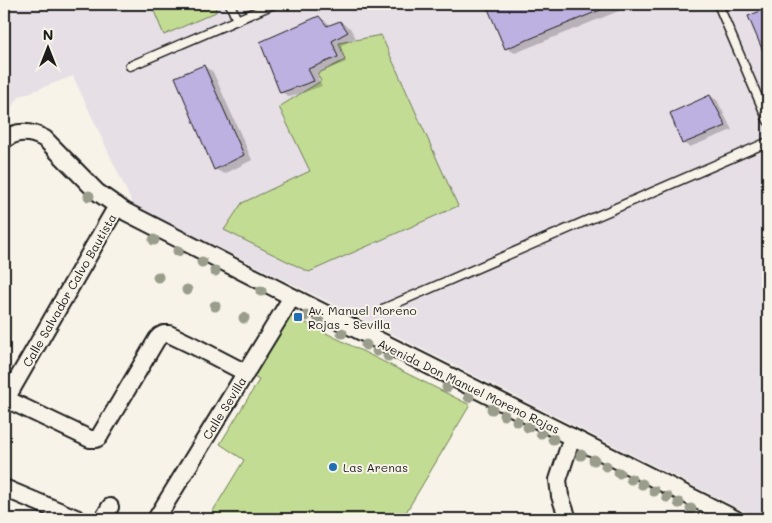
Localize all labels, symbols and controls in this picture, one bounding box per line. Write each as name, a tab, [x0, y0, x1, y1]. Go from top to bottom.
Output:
north arrow	[22, 22, 72, 72]
text: N	[43, 25, 53, 44]
street label: Calle Salvador Calvo Bautista	[18, 210, 120, 370]
place label: Av. Manuel Moreno Rojas - Sevilla	[308, 302, 417, 332]
marker: Av. Manuel Moreno Rojas - Sevilla	[292, 311, 304, 323]
street label: Avenida Don Manuel Moreno Rojas	[375, 335, 563, 437]
street label: Calle Sevilla	[198, 374, 250, 442]
place label: Las Arenas	[343, 459, 408, 475]
marker: Las Arenas	[327, 461, 339, 473]

